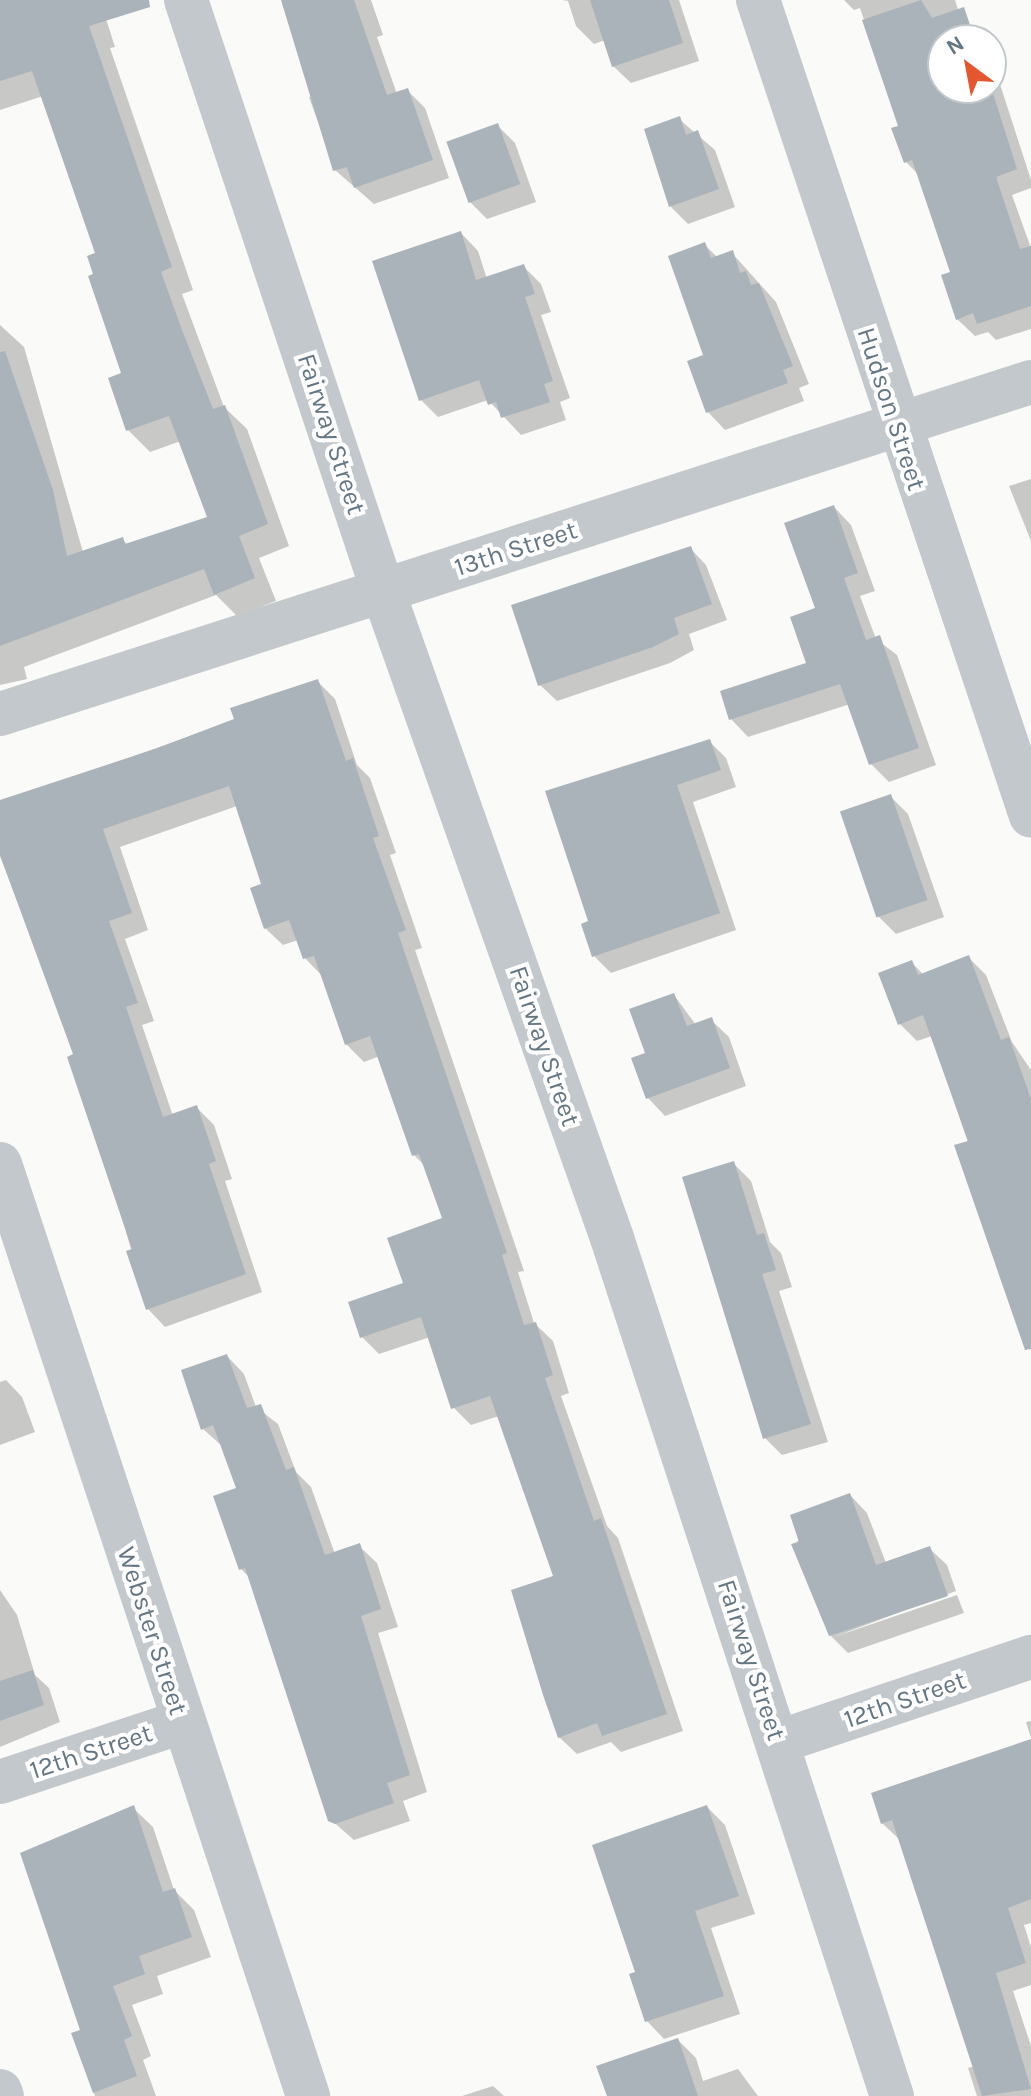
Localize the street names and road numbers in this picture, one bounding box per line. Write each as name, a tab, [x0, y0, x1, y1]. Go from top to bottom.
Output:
street label: Hudson Street	[850, 324, 932, 494]
street label: Fairway Street	[290, 350, 372, 518]
street label: 13th Street	[451, 515, 581, 583]
street label: Fairway Street	[502, 962, 586, 1130]
street label: Webster Street	[110, 1543, 194, 1719]
street label: Fairway Street	[710, 1576, 792, 1744]
street label: 12th Street	[840, 1665, 970, 1735]
street label: 12th Street	[26, 1718, 156, 1786]

